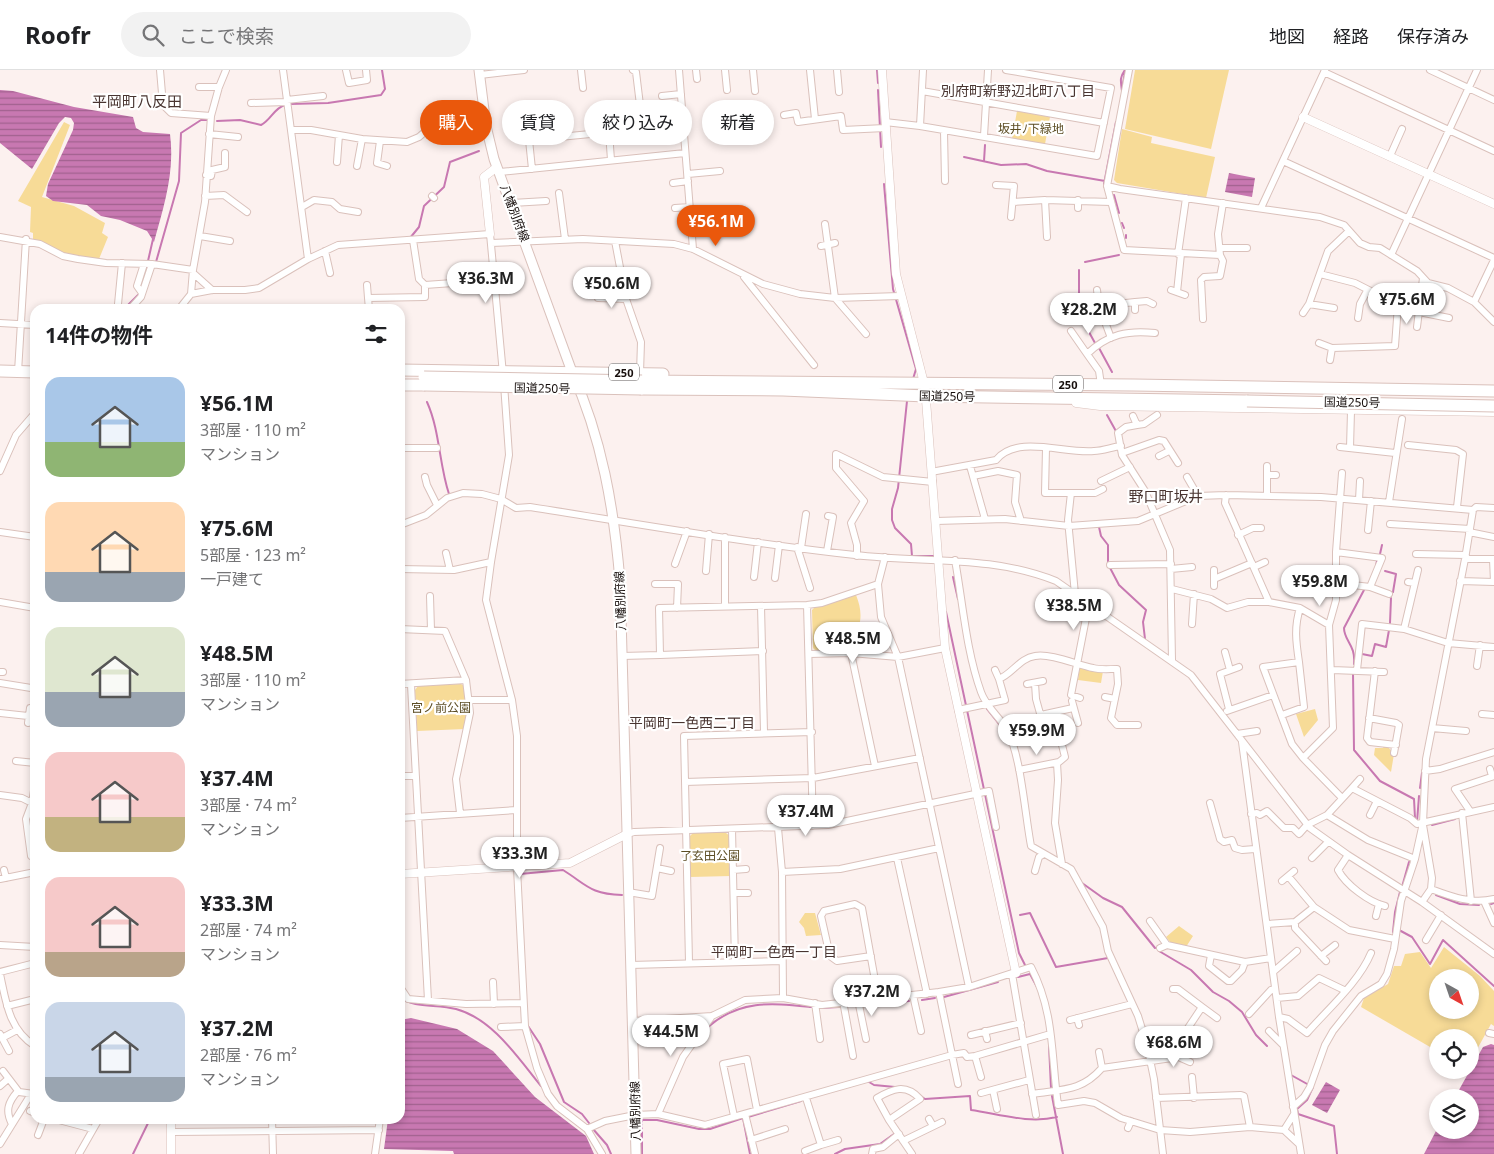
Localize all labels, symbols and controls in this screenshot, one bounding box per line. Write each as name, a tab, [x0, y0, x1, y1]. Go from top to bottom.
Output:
search box	[121, 12, 471, 57]
text: Roofr	[25, 18, 91, 51]
icon: search	[139, 21, 167, 49]
text: ここで検索	[179, 23, 274, 49]
text: 地図	[1269, 24, 1305, 48]
text: 経路	[1333, 24, 1369, 48]
text: 保存済み	[1397, 24, 1469, 48]
district label: 別府町新野辺北町八丁目	[941, 81, 1095, 100]
district label: 平岡町八反田	[92, 91, 182, 111]
chip: 購入	[420, 100, 492, 145]
chip: 賃貸	[502, 100, 574, 145]
chip: 絞り込み	[584, 100, 692, 145]
chip: 新着	[702, 100, 774, 145]
park label: 坂井ﾉ下緑地	[998, 120, 1064, 137]
street label: 八幡別府線	[496, 182, 534, 244]
pin: ¥56.1M	[675, 204, 757, 247]
text: ¥56.1M	[688, 210, 744, 232]
pin: ¥36.3M	[445, 262, 527, 304]
pin: ¥50.6M	[571, 266, 653, 309]
text: ¥36.3M	[458, 267, 514, 289]
text: ¥50.6M	[584, 272, 640, 294]
pin: ¥75.6M	[1366, 282, 1448, 325]
text: ¥75.6M	[1379, 288, 1435, 310]
pin: ¥28.2M	[1048, 292, 1130, 335]
text: ¥28.2M	[1061, 298, 1117, 320]
icon: filters	[362, 320, 390, 348]
text: 14件の物件	[45, 321, 153, 349]
road number: 250	[609, 364, 639, 380]
road number: 250	[1053, 376, 1083, 392]
street label: 国道250号	[514, 379, 570, 397]
street label: 国道250号	[919, 387, 975, 405]
text: ¥56.1M	[200, 389, 274, 417]
street label: 国道250号	[1324, 393, 1380, 411]
icon: home	[85, 397, 145, 457]
text: 3部屋 · 110 m²	[200, 419, 306, 441]
text: マンション	[200, 443, 280, 465]
district label: 野口町坂井	[1128, 486, 1204, 506]
text: ¥75.6M	[200, 514, 274, 542]
icon: home	[85, 522, 145, 582]
text: 5部屋 · 123 m²	[200, 544, 306, 566]
pin: ¥59.8M	[1279, 564, 1361, 607]
text: 一戸建て	[200, 568, 264, 590]
text: ¥59.8M	[1292, 570, 1348, 592]
street label: 八幡別府線	[610, 571, 630, 631]
pin: ¥38.5M	[1033, 588, 1115, 631]
text: ¥38.5M	[1046, 594, 1102, 616]
pin: ¥48.5M	[812, 622, 894, 664]
text: ¥48.5M	[825, 627, 881, 649]
text: ¥48.5M	[200, 639, 274, 667]
icon: home	[85, 647, 145, 707]
text: 3部屋 · 110 m²	[200, 669, 306, 691]
text: マンション	[200, 693, 280, 715]
park label: 宮ノ前公園	[411, 699, 471, 716]
district label: 平岡町一色西二丁目	[629, 713, 755, 732]
pin: ¥59.9M	[996, 714, 1078, 756]
text: ¥59.9M	[1009, 719, 1065, 741]
text: ¥37.4M	[200, 764, 274, 792]
icon: home	[85, 772, 145, 832]
text: 3部屋 · 74 m²	[200, 794, 297, 816]
pin: ¥37.4M	[765, 794, 847, 837]
text: ¥37.4M	[778, 800, 834, 822]
text: マンション	[200, 818, 280, 840]
pin: ¥33.3M	[479, 836, 561, 879]
text: ¥33.3M	[492, 842, 548, 864]
park label: 了玄田公園	[680, 847, 740, 864]
text: ¥33.3M	[200, 889, 274, 917]
icon: home	[85, 897, 145, 957]
text: 2部屋 · 74 m²	[200, 919, 297, 941]
district label: 平岡町一色西一丁目	[711, 942, 837, 961]
text: マンション	[200, 943, 280, 965]
north arrow	[1429, 969, 1479, 1019]
map controls	[1429, 969, 1479, 1139]
pin: ¥37.2M	[831, 974, 913, 1017]
text: ¥37.2M	[844, 980, 900, 1002]
text: ¥37.2M	[200, 1014, 274, 1042]
pin: ¥44.5M	[630, 1014, 712, 1057]
text: ¥44.5M	[643, 1020, 699, 1042]
icon: home	[85, 1022, 145, 1082]
pin: ¥68.6M	[1133, 1026, 1215, 1068]
button: locate	[1429, 1029, 1479, 1079]
text: ¥68.6M	[1146, 1031, 1202, 1053]
text: 2部屋 · 76 m²	[200, 1044, 297, 1066]
text: マンション	[200, 1068, 280, 1090]
street label: 八幡別府線	[626, 1081, 644, 1141]
button: layers	[1429, 1089, 1479, 1139]

